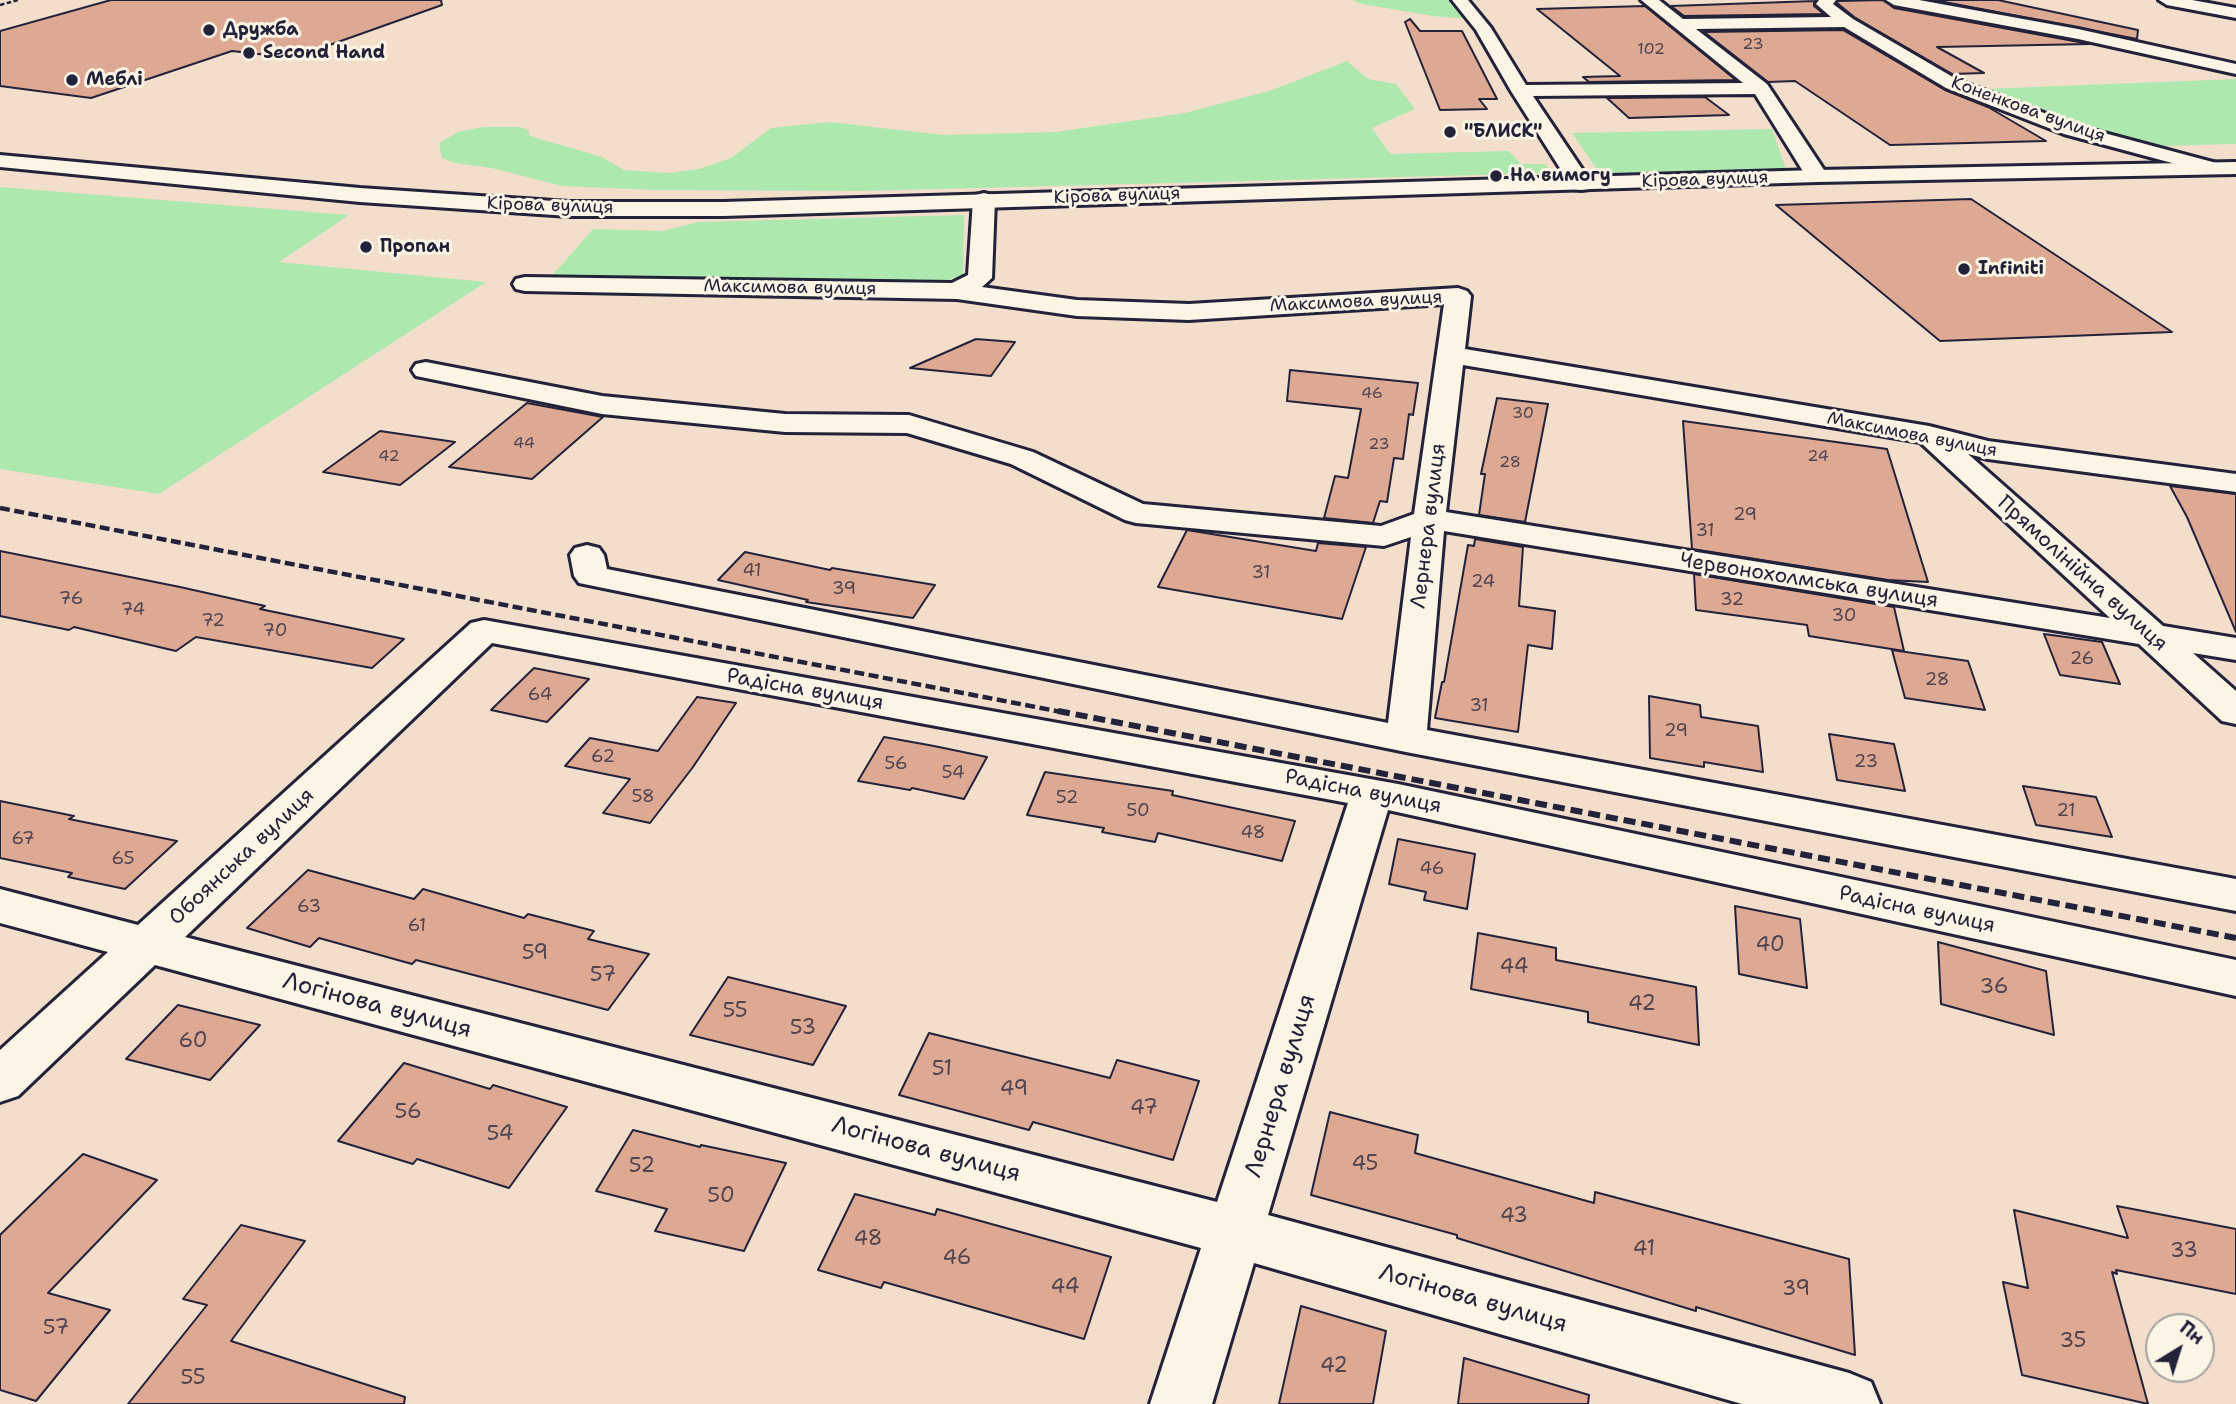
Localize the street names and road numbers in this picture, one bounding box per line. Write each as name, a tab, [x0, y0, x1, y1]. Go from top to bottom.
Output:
street label: Коненкова вулиця	[1948, 72, 2108, 148]
street label: Кірова вулиця	[1641, 167, 1769, 193]
street label: Кірова вулиця	[1053, 183, 1181, 209]
street label: Кірова вулиця	[486, 193, 614, 219]
street label: Максимова вулиця	[703, 276, 877, 300]
street label: Максимова вулиця	[1269, 287, 1443, 317]
street label: Максимова вулиця	[1825, 408, 1999, 462]
street label: Лернера вулиця	[1406, 442, 1452, 610]
street label: Прямолінійна вулиця	[1992, 491, 2172, 657]
street label: Червонохолмська вулиця	[1678, 548, 1940, 614]
street label: Радісна вулиця	[725, 664, 885, 716]
street label: Радісна вулиця	[1283, 764, 1443, 820]
street label: Обоянська вулиця	[164, 783, 320, 931]
street label: Радісна вулиця	[1837, 881, 1997, 939]
street label: Логінова вулиця	[279, 967, 475, 1045]
street label: Лернера вулиця	[1239, 991, 1323, 1181]
street label: Логінова вулиця	[828, 1111, 1024, 1189]
street label: Логінова вулиця	[1376, 1258, 1570, 1340]

